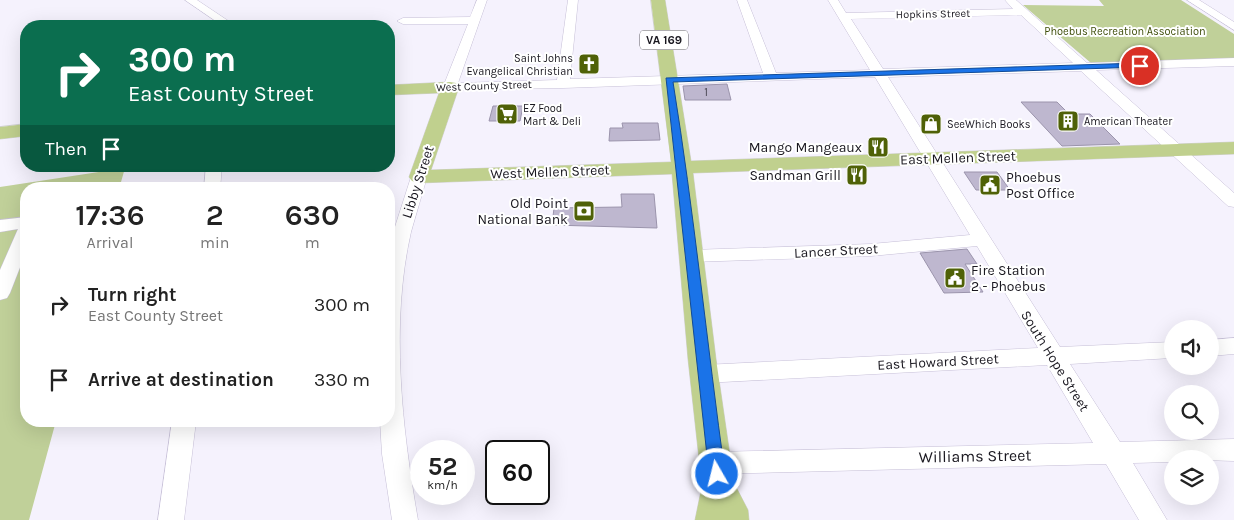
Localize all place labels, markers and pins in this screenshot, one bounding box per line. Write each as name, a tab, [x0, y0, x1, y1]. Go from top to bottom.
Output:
pin	[1119, 45, 1161, 87]
place label: Saint Johns Evangelical Christian	[466, 52, 573, 78]
church icon: Saint Johns Evangelical Christian	[577, 52, 601, 76]
supermarket icon: EZ Food Mart & Deli	[495, 102, 519, 126]
place label: EZ Food Mart & Deli	[523, 102, 581, 128]
building icon: American Theater	[1056, 109, 1080, 133]
shop icon: SeeWhich Books	[919, 112, 943, 136]
place label: American Theater	[1084, 115, 1172, 128]
place label: SeeWhich Books	[947, 118, 1031, 131]
restaurant icon: Mango Mangeaux	[866, 135, 890, 159]
place label: Mango Mangeaux	[749, 139, 862, 156]
restaurant icon: Sandman Grill	[845, 163, 869, 187]
place label: Sandman Grill	[749, 167, 841, 184]
place label: Phoebus Post Office	[1006, 169, 1075, 202]
public building icon: Phoebus Post Office	[978, 173, 1002, 197]
place label: Old Point National Bank	[477, 195, 568, 228]
bank icon: Old Point National Bank	[572, 199, 596, 223]
place label: Fire Station 2 - Phoebus	[971, 262, 1046, 295]
public building icon: Fire Station 2 - Phoebus	[943, 266, 967, 290]

